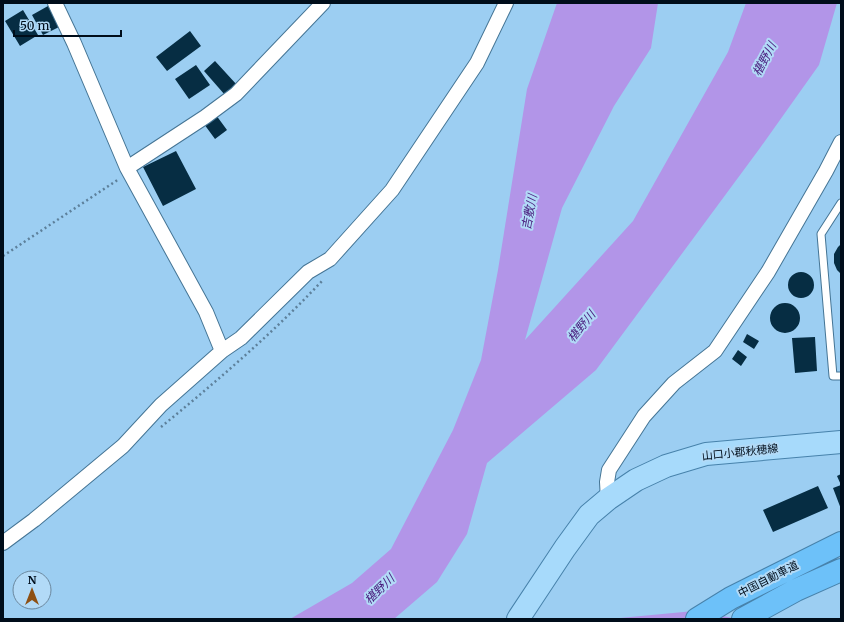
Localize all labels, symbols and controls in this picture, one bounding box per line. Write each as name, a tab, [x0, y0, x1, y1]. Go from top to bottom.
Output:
scale bar	[14, 12, 121, 38]
text: 50 m	[20, 18, 49, 33]
water label: 椹野川	[749, 38, 780, 78]
water label: 吉敷川	[518, 191, 540, 231]
water label: 椹野川	[564, 306, 600, 345]
street label: 山口小郡秋穂線	[701, 441, 779, 463]
street label: 中国自動車道	[735, 558, 801, 600]
north arrow	[12, 570, 52, 610]
water label: 椹野川	[361, 570, 399, 607]
text: N	[28, 573, 37, 587]

